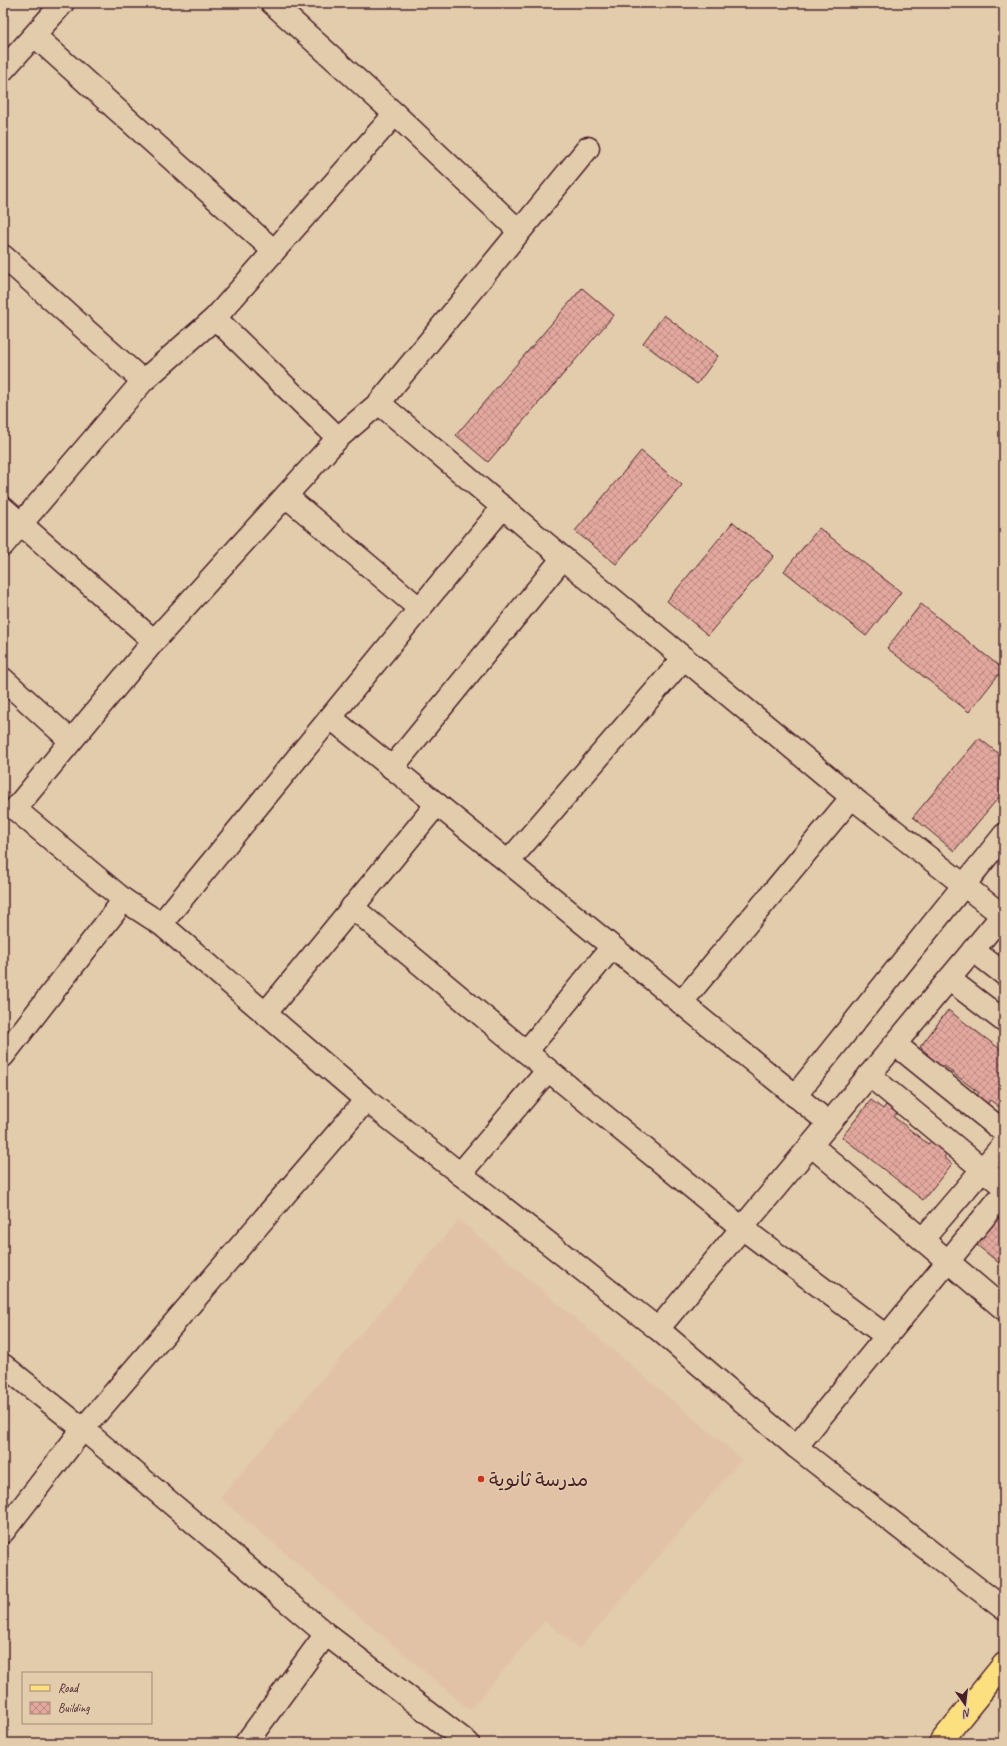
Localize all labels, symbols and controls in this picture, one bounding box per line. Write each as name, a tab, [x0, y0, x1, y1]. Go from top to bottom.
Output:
place label: مدرسة ثانوية	[489, 1468, 588, 1492]
marker: مدرسة ثانوية	[476, 1474, 486, 1484]
legend	[22, 1672, 152, 1724]
text: Road	[58, 1680, 80, 1696]
north arrow	[945, 1684, 985, 1724]
text: Building	[58, 1700, 90, 1716]
text: N	[960, 1706, 972, 1722]

